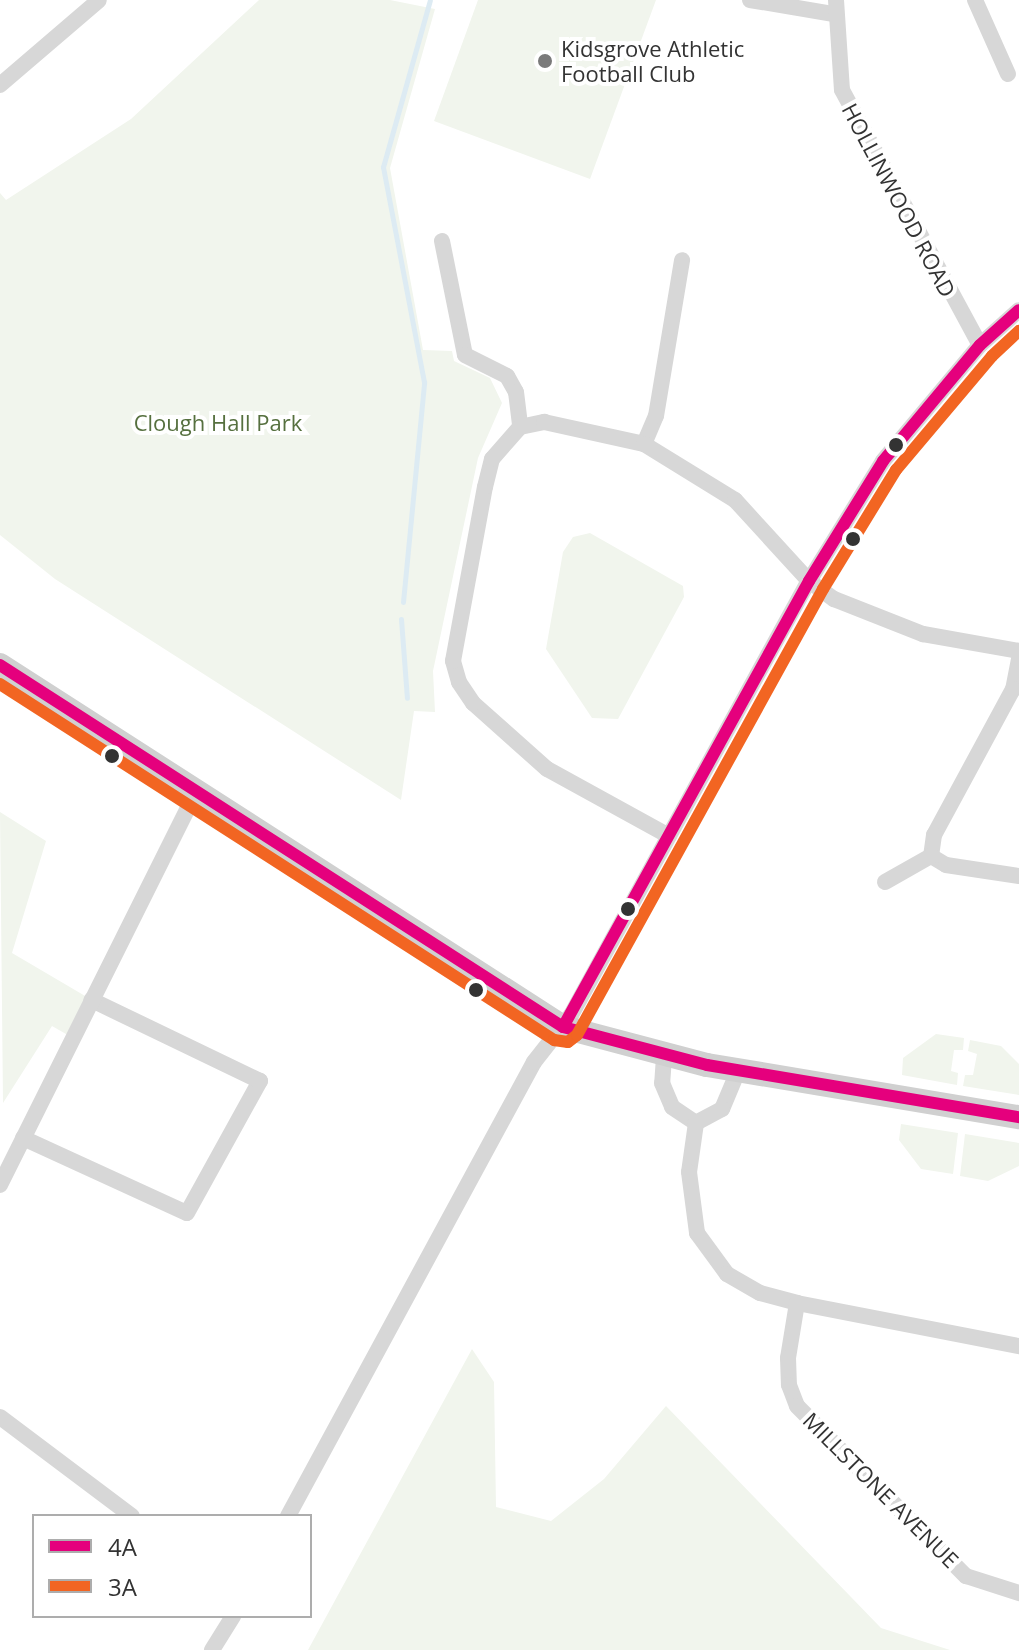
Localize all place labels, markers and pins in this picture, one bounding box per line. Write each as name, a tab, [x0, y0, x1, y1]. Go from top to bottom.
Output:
place label: Kidsgrove Athletic Football Club	[561, 35, 744, 86]
marker: Kidsgrove Athletic Football Club	[536, 52, 554, 70]
unlabelled marker	[888, 437, 904, 453]
unlabelled marker	[845, 531, 861, 547]
unlabelled marker	[104, 748, 120, 764]
unlabelled marker	[620, 901, 636, 917]
unlabelled marker	[468, 982, 484, 998]

